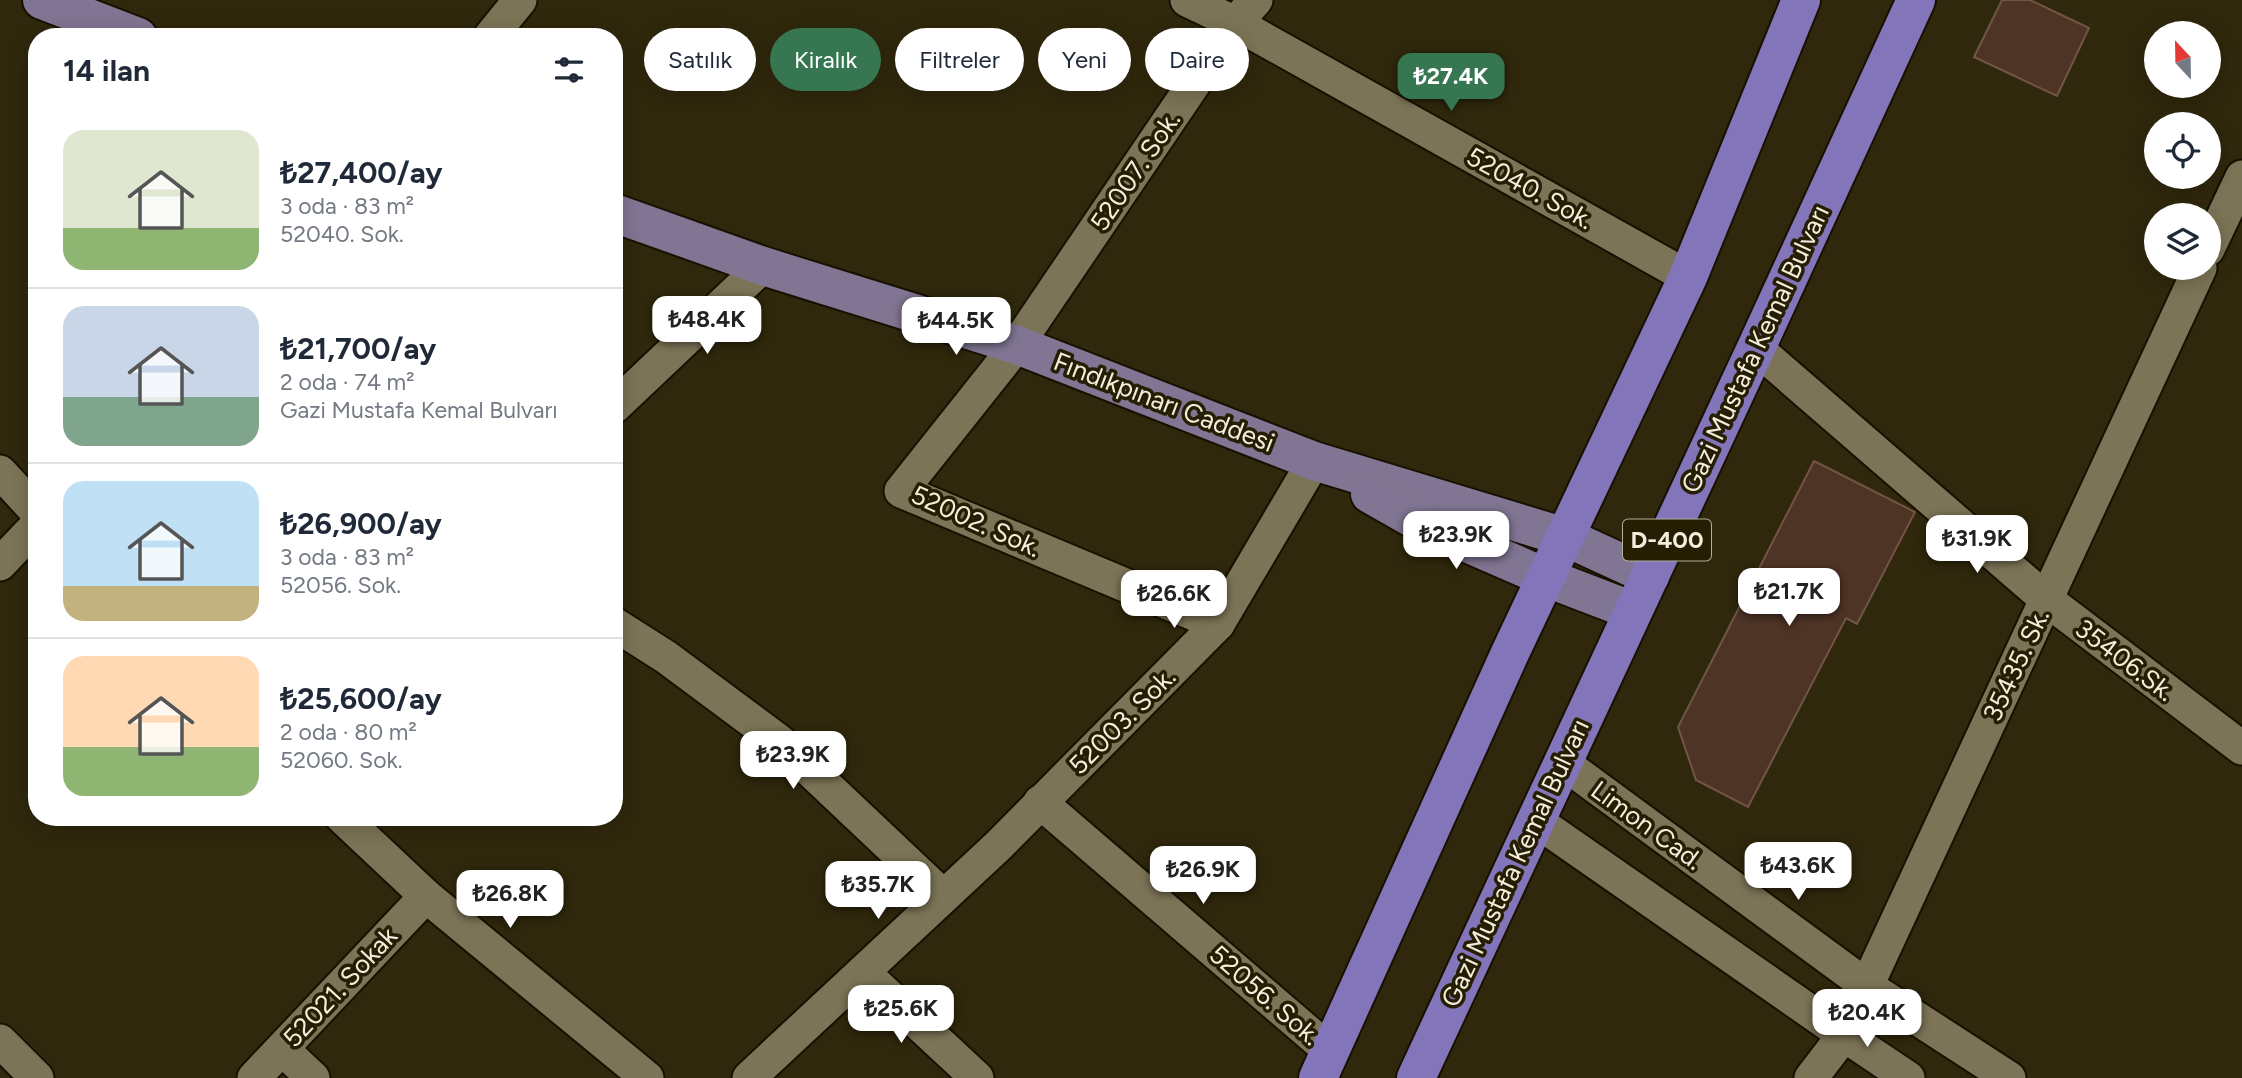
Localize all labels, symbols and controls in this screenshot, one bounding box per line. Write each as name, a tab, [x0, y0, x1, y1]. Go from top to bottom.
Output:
north arrow	[2144, 21, 2221, 98]
map controls	[2144, 21, 2221, 280]
chip: Satılık	[644, 28, 756, 91]
chip: Kiralık	[770, 28, 881, 91]
chip: Filtreler	[895, 28, 1024, 91]
chip: Yeni	[1038, 28, 1131, 91]
chip: Daire	[1145, 28, 1249, 91]
icon: filters	[550, 51, 588, 89]
text: 14 ilan	[63, 52, 150, 89]
pin: ₺27.4K	[1394, 54, 1508, 113]
text: ₺27.4K	[1414, 62, 1488, 90]
street label: 52007. Sok.	[1083, 105, 1187, 237]
button: locate	[2144, 112, 2221, 189]
street label: 52040. Sok.	[1461, 140, 1599, 236]
text: ₺27,400/ay	[280, 154, 443, 191]
icon: home	[119, 158, 203, 242]
text: 3 oda · 83 m²	[280, 192, 414, 220]
street label: Gazi Mustafa Kemal Bulvarı	[1674, 200, 1836, 498]
button: layers	[2144, 203, 2221, 280]
text: 52040. Sok.	[280, 220, 404, 248]
pin: ₺48.4K	[650, 296, 764, 356]
pin: ₺44.5K	[899, 298, 1013, 357]
text: ₺48.4K	[668, 305, 746, 333]
text: ₺44.5K	[918, 306, 994, 334]
text: ₺21,700/ay	[280, 330, 436, 367]
icon: home	[119, 334, 203, 418]
street label: Fındıkpınarı Caddesi	[1049, 345, 1279, 459]
text: 2 oda · 74 m²	[280, 368, 414, 396]
text: Gazi Mustafa Kemal Bulvarı	[280, 396, 558, 424]
street label: 52002. Sok.	[906, 478, 1046, 564]
text: ₺26,900/ay	[280, 505, 442, 542]
icon: home	[119, 509, 203, 593]
pin: ₺23.9K	[1399, 512, 1513, 571]
pin: ₺31.9K	[1920, 516, 2034, 575]
text: ₺23.9K	[1419, 520, 1493, 548]
road number: D-400	[1623, 520, 1711, 560]
text: ₺31.9K	[1942, 524, 2012, 552]
text: 3 oda · 83 m²	[280, 543, 414, 571]
pin: ₺21.7K	[1732, 568, 1846, 628]
pin: ₺26.6K	[1117, 570, 1231, 630]
text: 52056. Sok.	[280, 571, 401, 599]
text: ₺21.7K	[1754, 577, 1824, 605]
text: ₺26.6K	[1137, 579, 1211, 607]
street label: 35435. Sk.	[1976, 604, 2056, 726]
street label: 35406.Sk.	[2069, 612, 2181, 708]
street label: 52003. Sok.	[1062, 661, 1182, 781]
text: ₺25,600/ay	[280, 680, 442, 717]
icon: home	[119, 684, 203, 768]
street label: Gazi Mustafa Kemal Bulvarı	[1434, 714, 1596, 1012]
text: 2 oda · 80 m²	[280, 718, 417, 746]
pin: ₺23.9K	[736, 732, 850, 791]
text: ₺23.9K	[756, 740, 830, 768]
text: 52060. Sok.	[280, 746, 402, 774]
street label: Limon Cad.	[1585, 774, 1709, 876]
pin: ₺43.6K	[1741, 842, 1855, 902]
pin: ₺26.9K	[1146, 846, 1260, 906]
text: ₺43.6K	[1761, 851, 1835, 879]
text: ₺26.9K	[1166, 855, 1240, 883]
pin: ₺35.7K	[821, 862, 935, 921]
pin: ₺26.8K	[453, 870, 567, 930]
text: ₺35.7K	[841, 870, 915, 898]
text: ₺26.8K	[473, 879, 547, 907]
street label: 52021. Sokak	[276, 920, 404, 1054]
street label: 52056. Sok.	[1203, 938, 1327, 1052]
pin: ₺25.6K	[844, 986, 958, 1045]
pin: ₺20.4K	[1810, 990, 1924, 1049]
text: ₺25.6K	[864, 994, 938, 1022]
text: ₺20.4K	[1829, 998, 1905, 1026]

